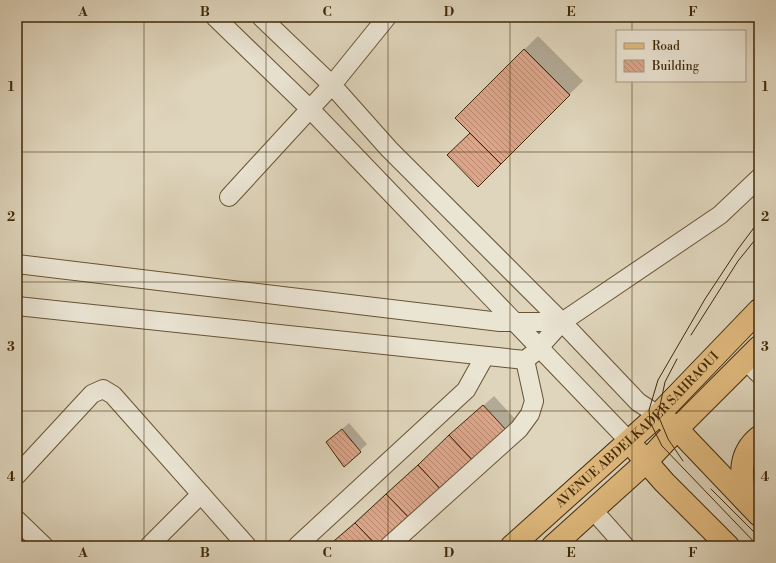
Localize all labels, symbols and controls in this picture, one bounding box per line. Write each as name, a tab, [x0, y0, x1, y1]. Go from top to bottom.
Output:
text: A	[77, 4, 88, 20]
text: B	[200, 4, 210, 20]
text: C	[322, 4, 332, 20]
text: D	[444, 4, 454, 20]
text: E	[566, 4, 576, 20]
text: F	[688, 4, 698, 20]
legend	[616, 30, 746, 82]
text: Road	[652, 39, 680, 54]
text: Building	[651, 59, 700, 74]
text: 1	[8, 79, 15, 95]
text: 1	[762, 79, 769, 95]
text: 2	[7, 209, 15, 225]
text: 2	[761, 209, 769, 225]
text: 3	[7, 339, 15, 355]
text: 3	[761, 339, 769, 355]
street label: AVENUE ABDELKADER SAHRAOUI	[552, 348, 722, 512]
text: 4	[7, 469, 16, 485]
text: 4	[761, 469, 770, 485]
text: A	[77, 545, 88, 561]
text: B	[200, 545, 210, 561]
text: C	[322, 545, 332, 561]
text: D	[444, 545, 454, 561]
text: E	[566, 545, 576, 561]
text: F	[688, 545, 698, 561]

